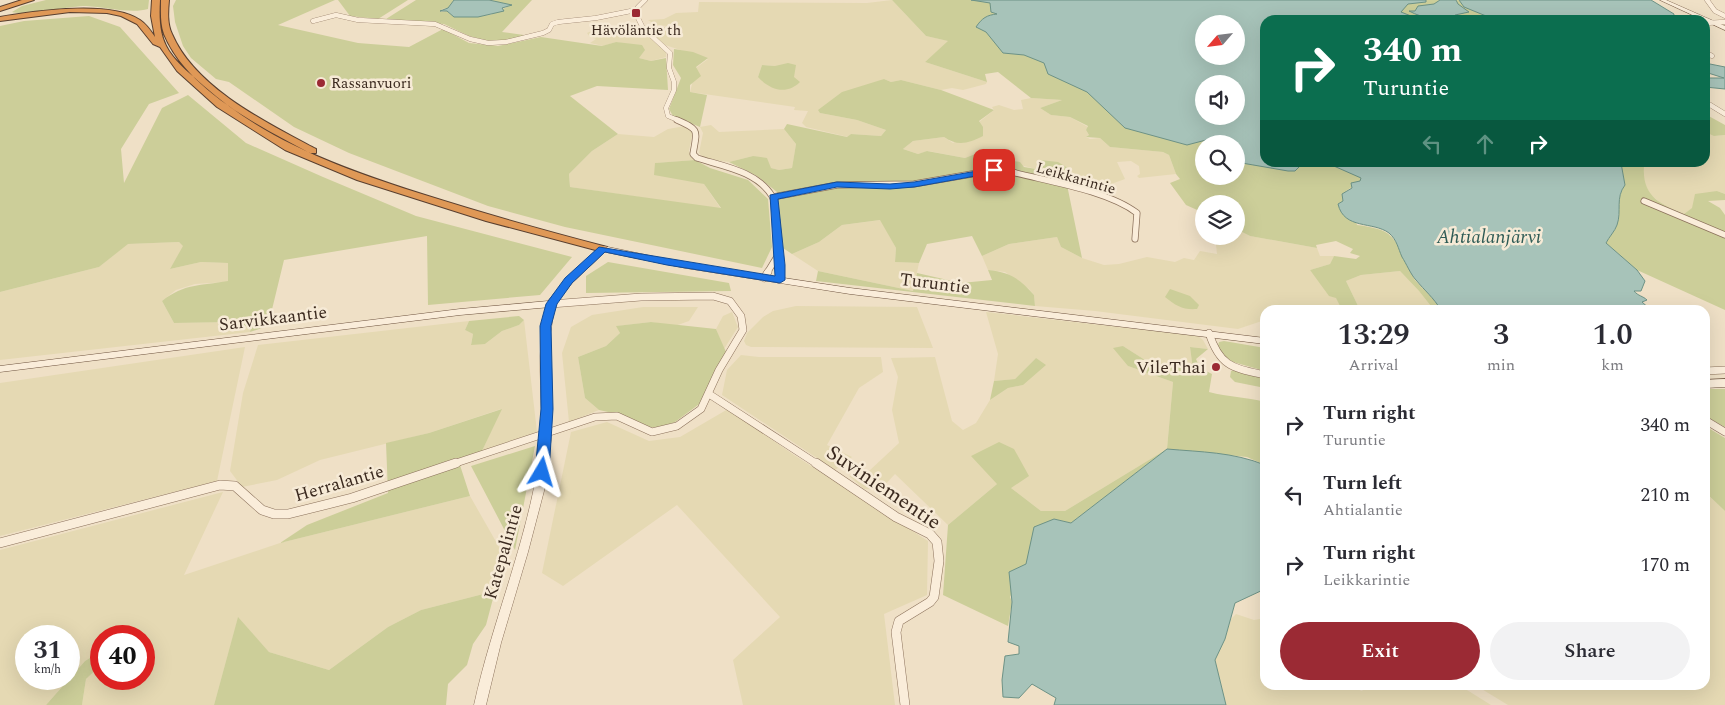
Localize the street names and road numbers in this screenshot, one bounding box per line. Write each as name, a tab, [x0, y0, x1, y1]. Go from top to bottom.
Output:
street label: Leikkarintie	[1033, 156, 1118, 201]
street label: Turuntie	[898, 266, 972, 301]
street label: Sarvikkaantie	[218, 298, 329, 339]
street label: Suviniementie	[819, 437, 948, 538]
street label: Herralantie	[291, 458, 387, 509]
street label: Katepalintie	[477, 502, 530, 603]

